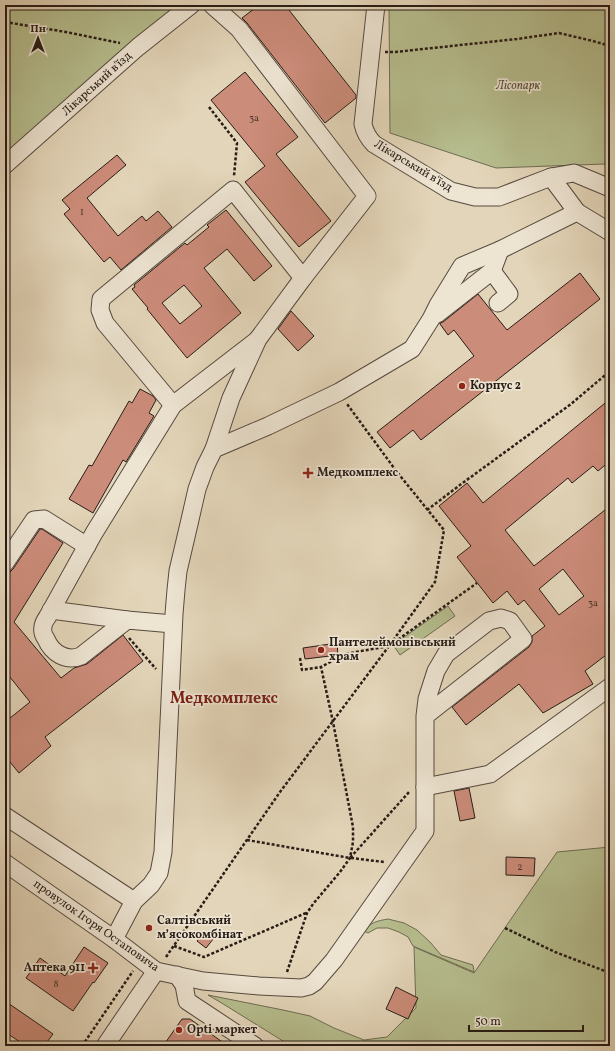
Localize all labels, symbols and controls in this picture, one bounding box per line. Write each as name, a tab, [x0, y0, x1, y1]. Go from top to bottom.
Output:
north arrow	[18, 18, 58, 58]
text: Пн	[30, 22, 46, 37]
street label: Лікарський в'їзд	[59, 48, 135, 120]
park label: Лісопарк	[495, 78, 540, 94]
house number: 3а	[249, 111, 259, 125]
street label: Лікарський в'їзд	[371, 136, 455, 196]
house number: 1	[80, 205, 84, 219]
place label: Корпус 2	[470, 378, 521, 394]
marker: Корпус 2	[457, 381, 467, 391]
place label: Медкомплекс	[317, 465, 398, 481]
marker: Медкомплекс	[302, 467, 314, 479]
house number: 3а	[588, 596, 598, 610]
place label: Пантелеймонівський храм	[329, 635, 456, 665]
marker: Пантелеймонівський храм	[316, 645, 326, 655]
district label: Медкомплекс	[170, 688, 279, 710]
house number: 2	[517, 860, 523, 874]
street label: провулок Ігоря Остаповича	[30, 876, 162, 976]
place label: Салтівський мʼясокомбінат	[157, 913, 243, 943]
marker: Салтівський мʼясокомбінат	[144, 923, 154, 933]
place label: Аптека 911	[24, 960, 85, 976]
marker: Аптека 911	[88, 963, 98, 973]
house number: 8	[53, 977, 59, 991]
scale bar	[469, 1007, 583, 1033]
text: 50 m	[475, 1014, 501, 1030]
place label: Opti маркет	[187, 1022, 258, 1038]
marker: Opti маркет	[174, 1025, 184, 1035]

